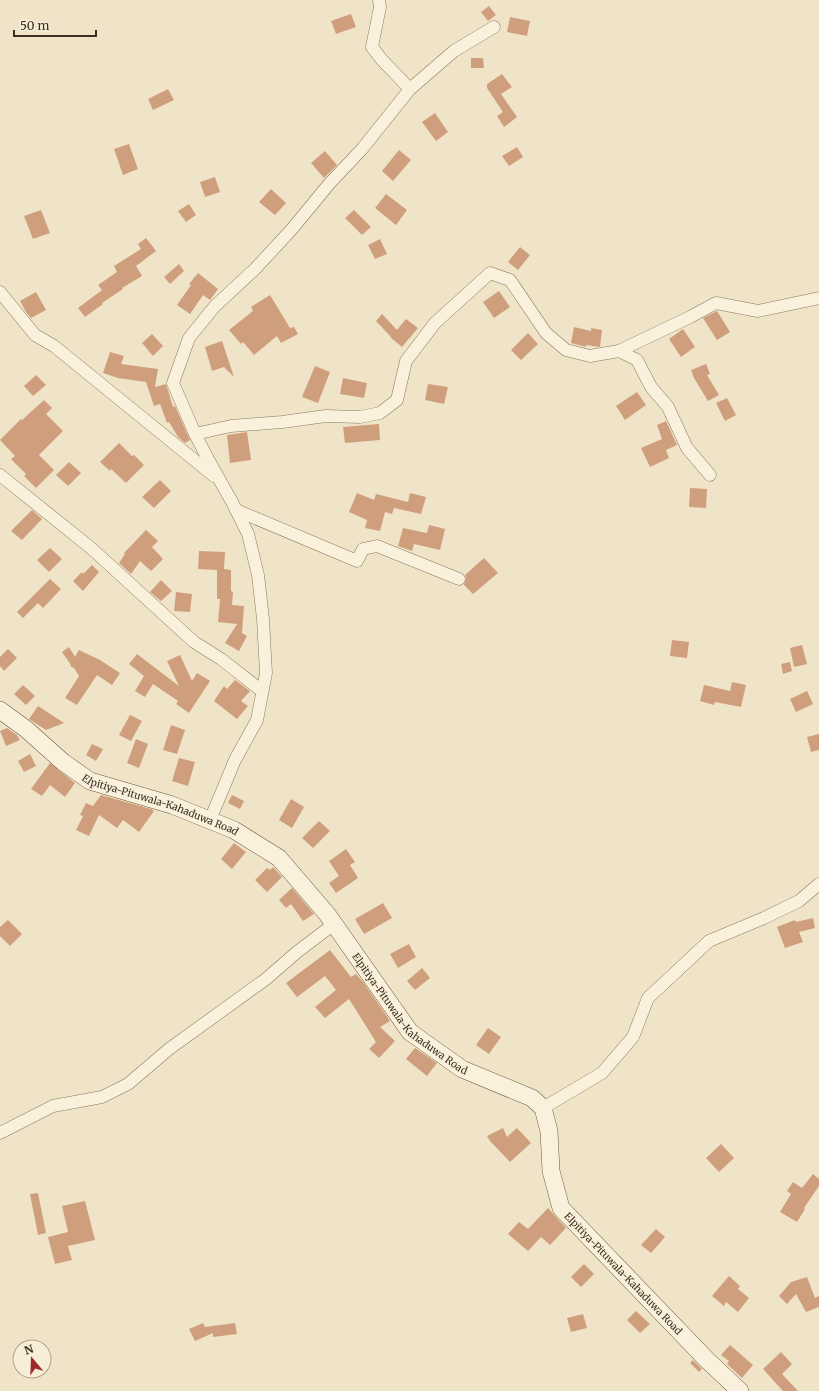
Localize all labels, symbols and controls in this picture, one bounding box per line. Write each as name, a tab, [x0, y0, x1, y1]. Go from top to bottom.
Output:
scale bar	[14, 12, 96, 38]
text: 50 m	[20, 18, 49, 33]
street label: Elpitiya-Pituwala-Kahaduwa Road	[79, 771, 241, 838]
street label: Elpitiya-Pituwala-Kahaduwa Road	[349, 950, 469, 1078]
street label: Elpitiya-Pituwala-Kahaduwa Road	[561, 1210, 685, 1337]
north arrow	[12, 1339, 52, 1379]
text: N	[22, 1341, 35, 1358]

